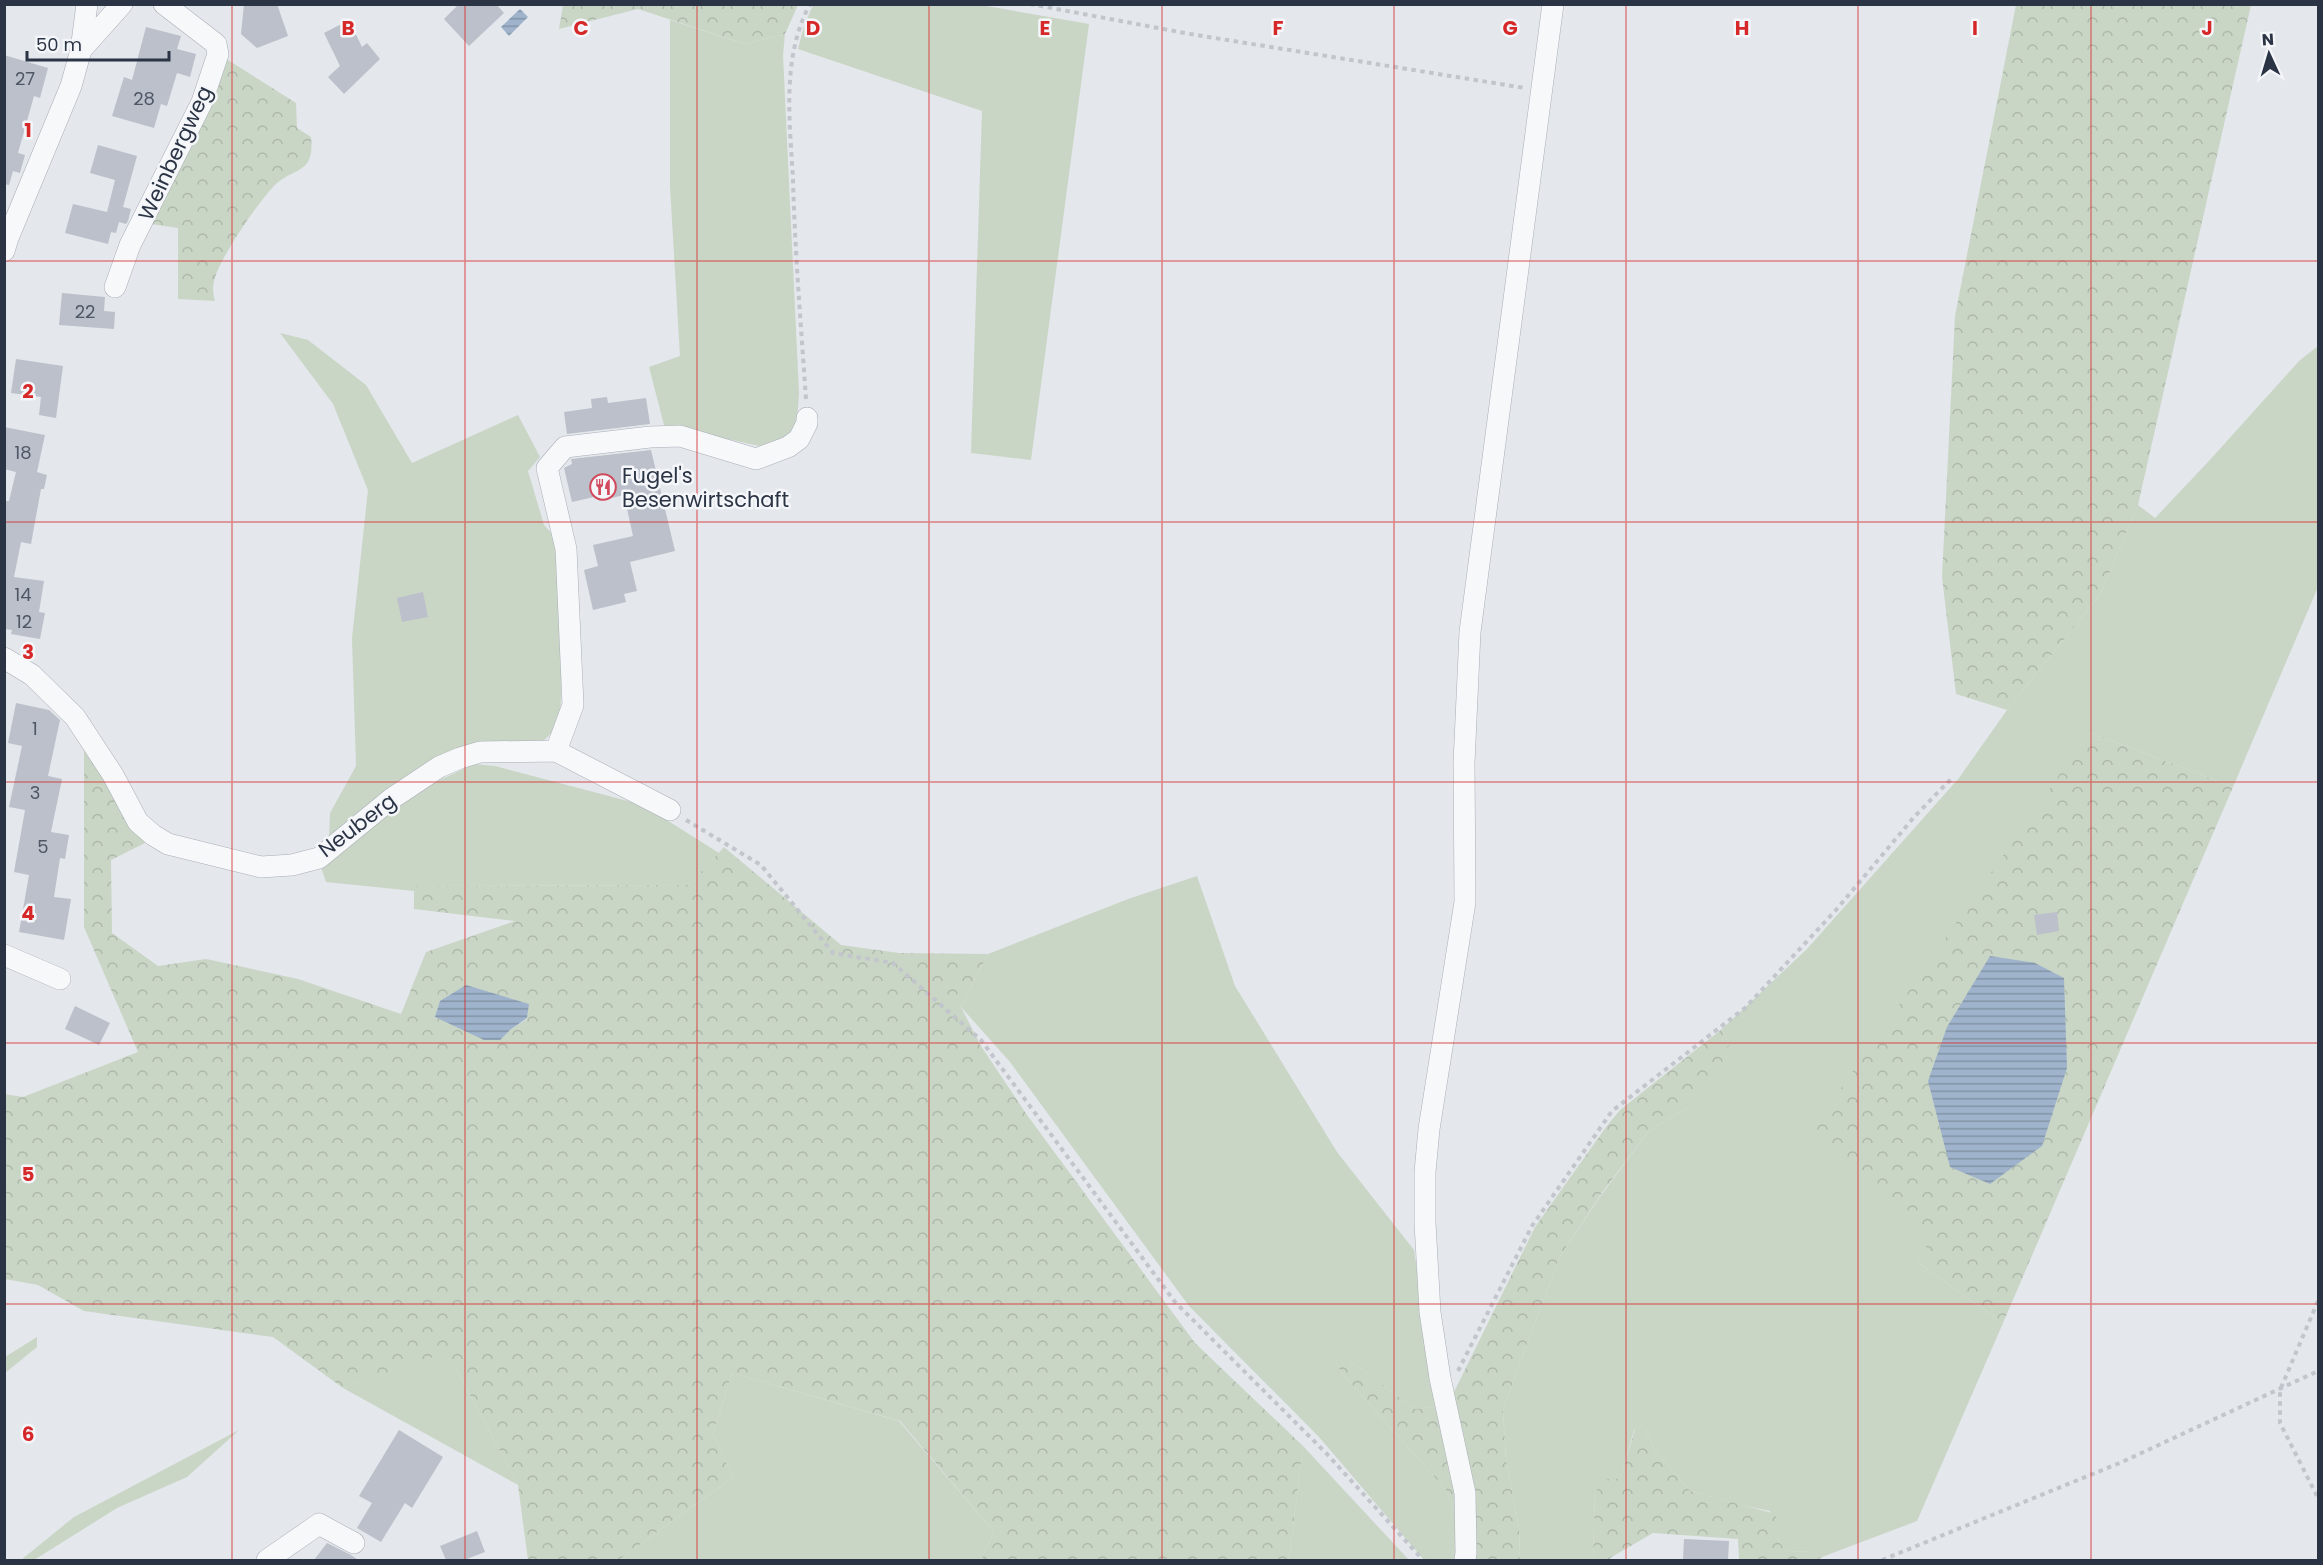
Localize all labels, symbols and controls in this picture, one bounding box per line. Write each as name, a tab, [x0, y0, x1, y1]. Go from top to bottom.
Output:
text: B	[341, 14, 355, 42]
text: C	[573, 14, 589, 42]
text: D	[806, 14, 820, 42]
text: E	[1040, 14, 1050, 42]
text: F	[1273, 14, 1284, 42]
text: G	[1502, 14, 1518, 42]
text: H	[1735, 14, 1749, 42]
text: I	[1972, 14, 1978, 42]
text: J	[2201, 14, 2213, 42]
scale bar	[27, 24, 170, 62]
north arrow	[2239, 24, 2299, 84]
text: N	[2261, 28, 2275, 51]
text: 50 m	[36, 32, 82, 57]
house number: 27	[15, 66, 35, 91]
street label: Weinbergweg	[131, 81, 219, 225]
house number: 28	[133, 86, 155, 111]
text: 1	[24, 116, 32, 144]
house number: 22	[75, 299, 95, 324]
text: 2	[22, 377, 34, 405]
house number: 18	[14, 440, 32, 465]
place label: Fugel's Besenwirtschaft	[622, 461, 789, 514]
restaurant icon: Fugel's Besenwirtschaft	[588, 472, 618, 502]
house number: 14	[14, 582, 32, 607]
house number: 12	[16, 609, 32, 634]
text: 3	[22, 638, 34, 666]
house number: 1	[32, 716, 38, 741]
house number: 3	[30, 780, 40, 805]
street label: Neuberg	[312, 786, 402, 864]
house number: 5	[37, 834, 49, 859]
text: 4	[21, 899, 35, 927]
text: 5	[22, 1160, 35, 1188]
text: 6	[22, 1420, 34, 1448]

